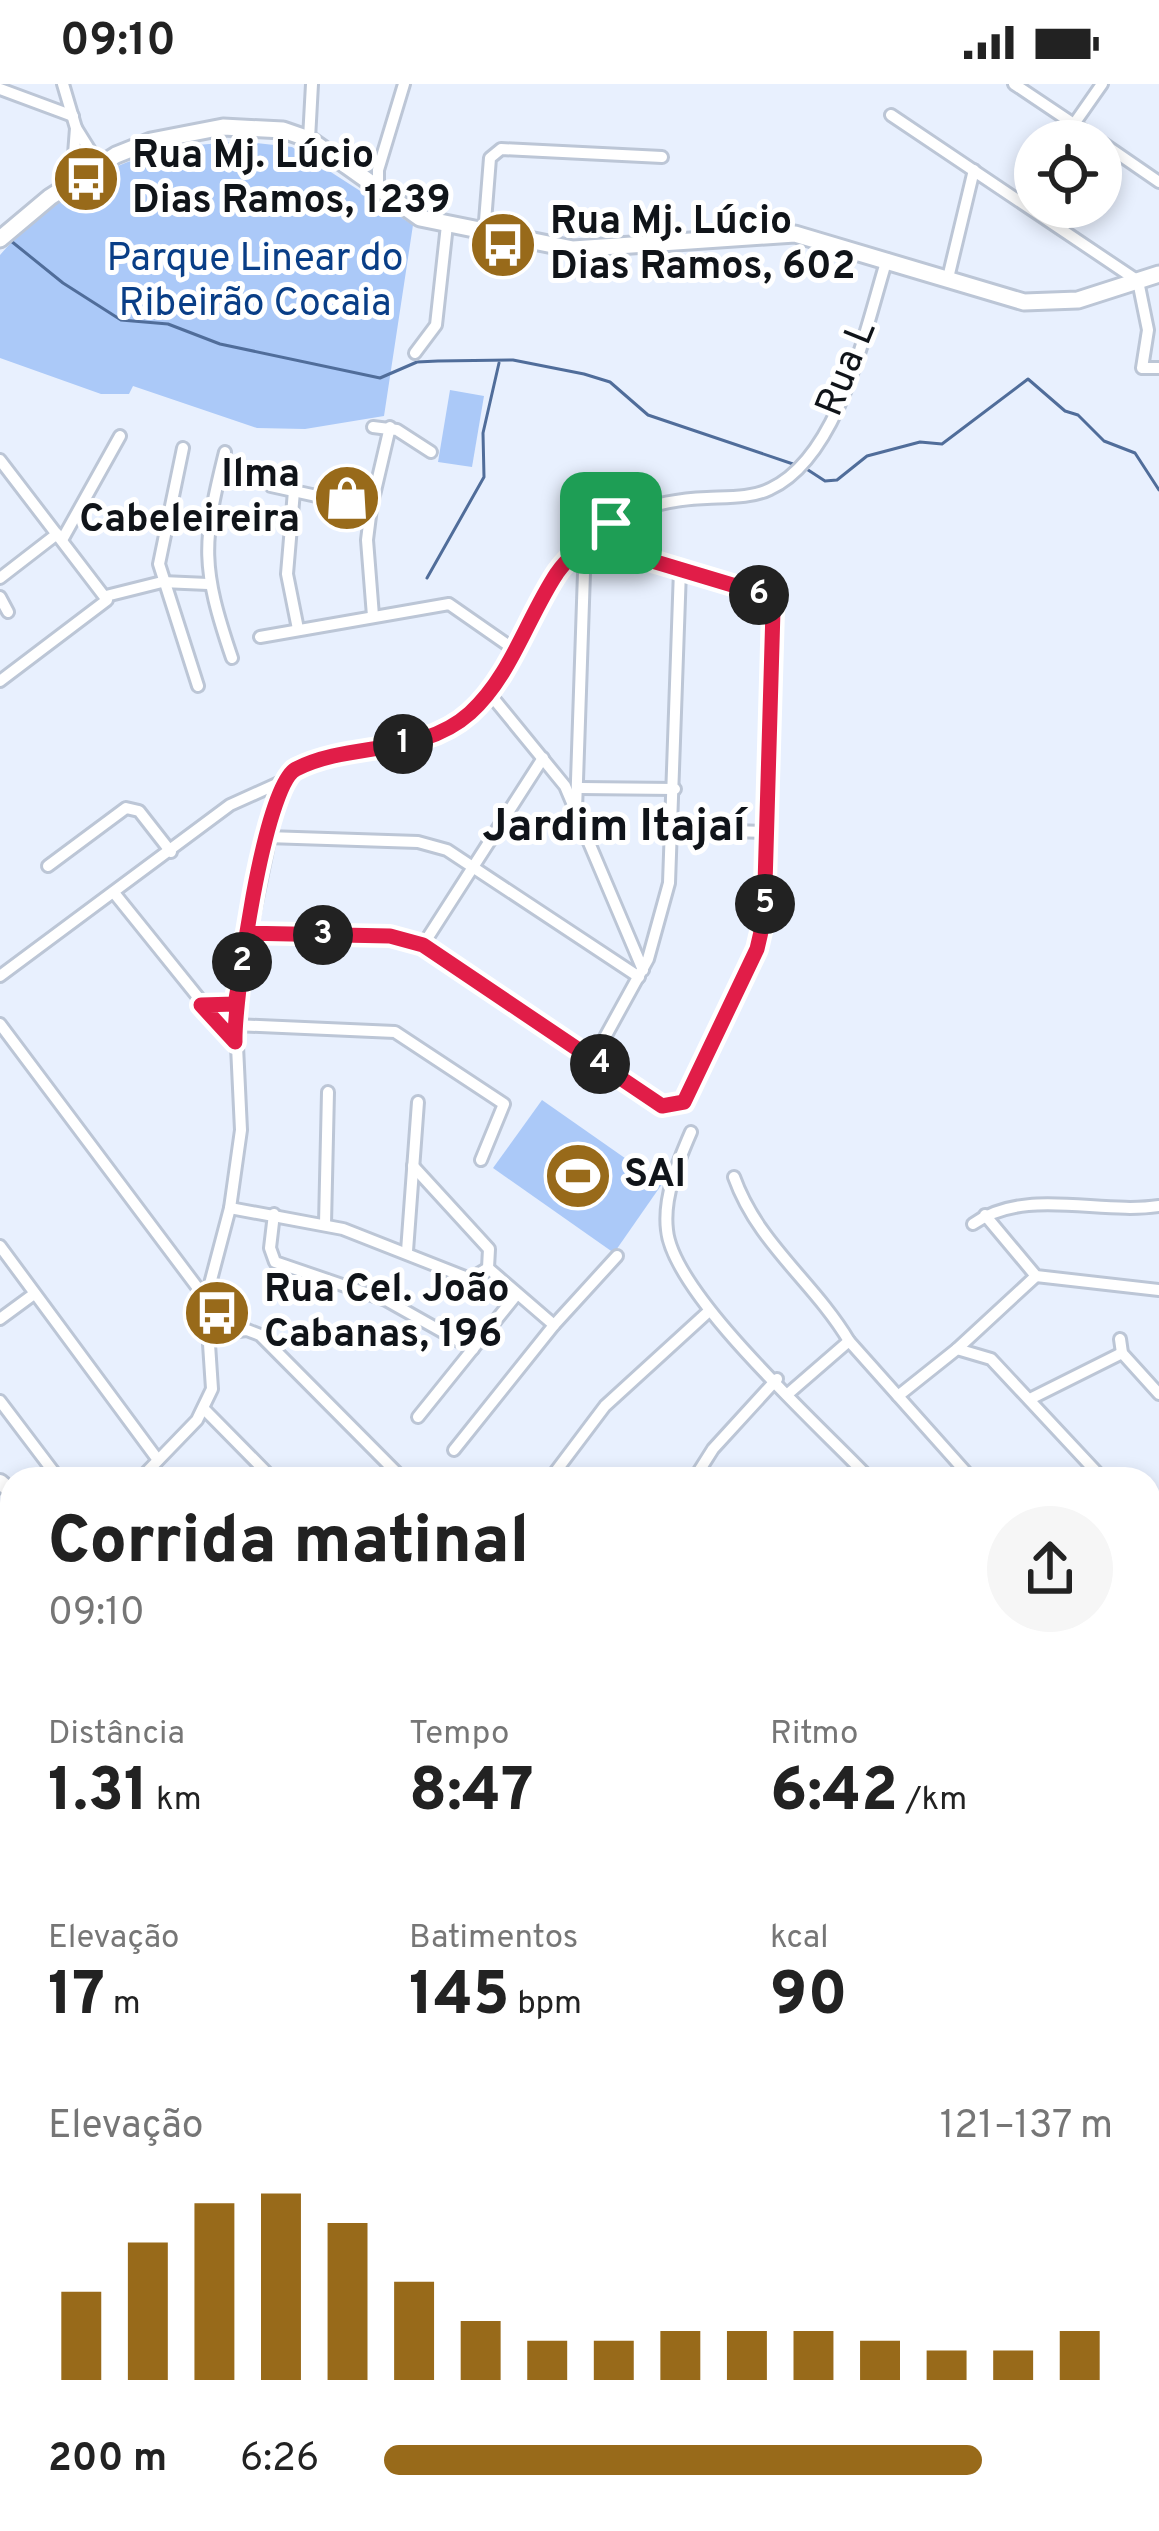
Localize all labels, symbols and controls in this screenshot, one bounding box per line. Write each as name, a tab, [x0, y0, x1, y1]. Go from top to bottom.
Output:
text: 09:10	[60, 14, 176, 71]
map controls	[1014, 120, 1122, 228]
button: locate	[1014, 120, 1122, 228]
place label: Rua Mj. Lúcio Dias Ramos, 1239	[132, 133, 451, 227]
bus stop icon: Rua Mj. Lúcio Dias Ramos, 1239	[51, 144, 121, 214]
place label: Rua Mj. Lúcio Dias Ramos, 602	[550, 199, 855, 293]
bus stop icon: Rua Mj. Lúcio Dias Ramos, 602	[468, 210, 538, 280]
park label: Parque Linear do Ribeirão Cocaia	[107, 236, 403, 330]
street label: Rua L	[807, 314, 889, 424]
place label: Ilma Cabeleireira	[79, 452, 300, 546]
shop icon: Ilma Cabeleireira	[312, 463, 382, 533]
pin	[560, 472, 662, 574]
icon: arrive	[578, 490, 644, 556]
pin: 6	[729, 565, 789, 625]
text: 6	[749, 574, 769, 616]
pin: 1	[373, 714, 433, 774]
text: 1	[396, 723, 410, 765]
district label: Jardim Itajaí	[482, 800, 749, 857]
pin: 5	[735, 874, 795, 934]
text: 5	[755, 883, 775, 925]
pin: 3	[293, 905, 353, 965]
text: 3	[313, 914, 333, 956]
pin: 2	[212, 932, 272, 992]
text: 2	[232, 941, 252, 983]
pin: 4	[570, 1034, 630, 1094]
text: 4	[589, 1043, 611, 1085]
sports icon: SAI	[543, 1141, 613, 1211]
place label: SAI	[624, 1152, 686, 1201]
place label: Rua Cel. João Cabanas, 196	[264, 1267, 510, 1361]
bus stop icon: Rua Cel. João Cabanas, 196	[182, 1278, 252, 1348]
text: Corrida matinal	[48, 1503, 529, 1586]
button: share	[987, 1506, 1113, 1632]
text: 09:10	[48, 1590, 145, 1639]
text: Distância	[48, 1714, 185, 1756]
text: Tempo	[409, 1714, 509, 1756]
text: Ritmo	[770, 1714, 858, 1756]
text: 1.31	[48, 1756, 148, 1832]
text: 8:47	[409, 1756, 534, 1832]
text: 6:42	[770, 1756, 898, 1832]
text: km	[148, 1780, 202, 1822]
text: /km	[898, 1780, 967, 1822]
text: Elevação	[48, 1918, 180, 1960]
text: Batimentos	[409, 1918, 578, 1960]
text: kcal	[770, 1918, 829, 1960]
text: 17	[48, 1960, 105, 2036]
text: 145	[409, 1960, 509, 2036]
text: 90	[770, 1960, 847, 2036]
text: m	[105, 1984, 141, 2026]
text: bpm	[509, 1984, 582, 2026]
text: Elevação	[48, 2103, 203, 2152]
text: 121–137 m	[940, 2103, 1113, 2152]
text: 200 m	[48, 2436, 167, 2485]
text: 6:26	[240, 2436, 319, 2485]

